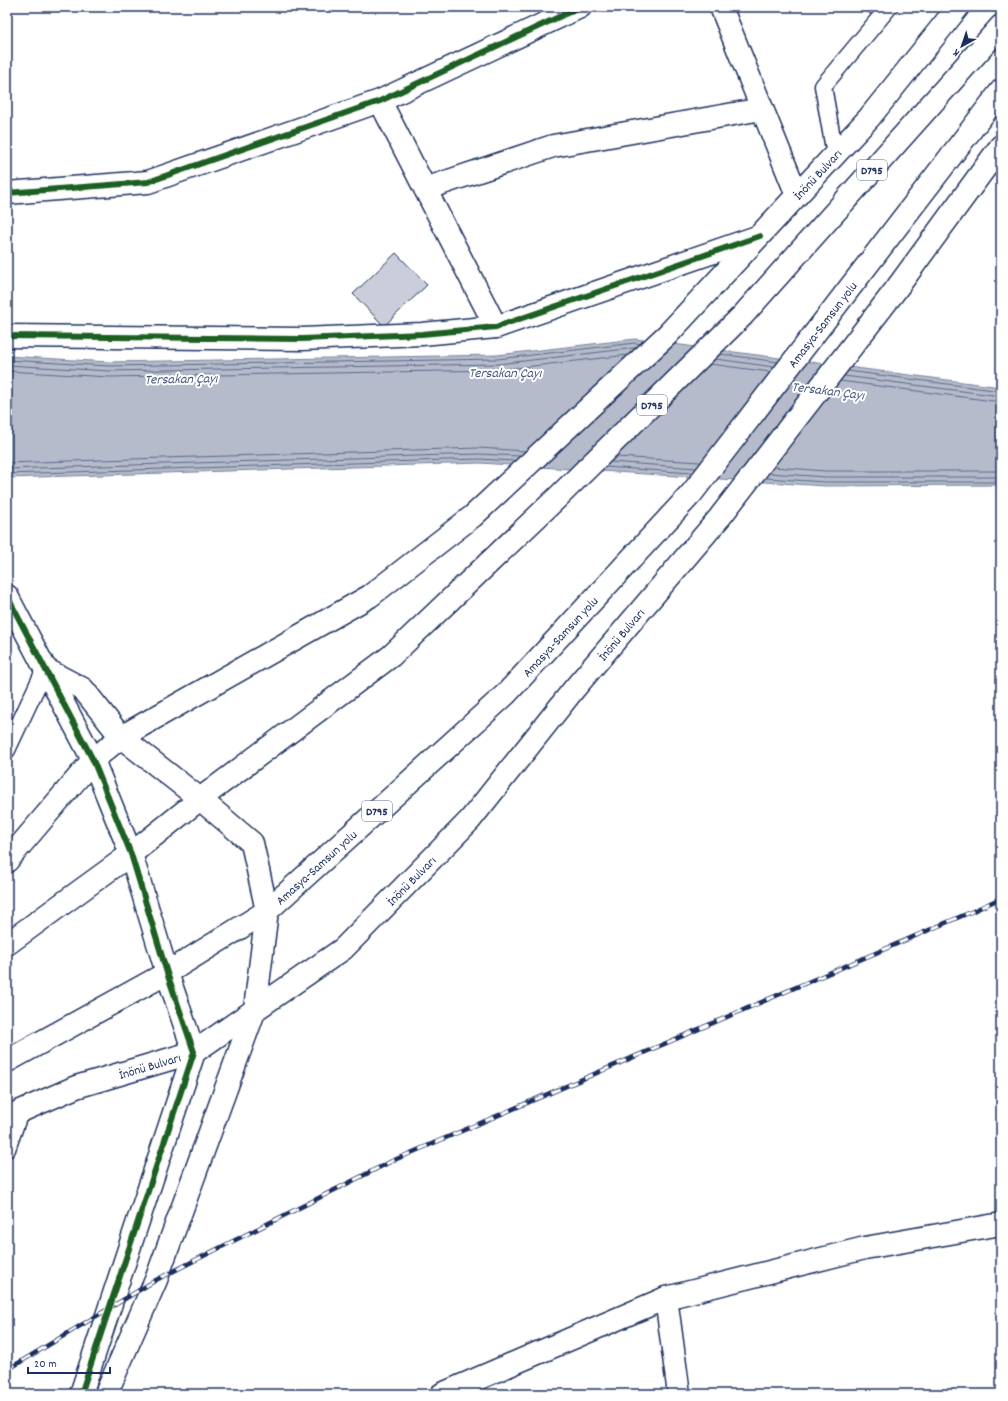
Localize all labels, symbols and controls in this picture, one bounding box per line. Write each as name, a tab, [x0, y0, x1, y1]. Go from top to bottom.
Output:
north arrow	[942, 26, 982, 66]
text: K	[950, 44, 964, 60]
street label: İnönü Bulvarı	[790, 146, 848, 205]
road number: D795	[857, 160, 887, 180]
street label: Amasya-Samsun yolu	[785, 279, 863, 373]
water label: Tersakan Çayı	[469, 364, 543, 384]
water label: Tersakan Çayı	[145, 369, 219, 391]
water label: Tersakan Çayı	[790, 378, 866, 407]
road number: D795	[637, 395, 667, 415]
street label: Amasya-Samsun yolu	[519, 593, 604, 682]
street label: İnönü Bulvarı	[595, 605, 651, 666]
road number: D795	[362, 801, 392, 821]
street label: Amasya-Samsun yolu	[272, 827, 362, 911]
street label: İnönü Bulvarı	[383, 853, 442, 911]
street label: İnönü Bulvarı	[117, 1049, 184, 1086]
scale bar	[28, 1349, 110, 1375]
text: 20 m	[34, 1356, 57, 1373]

